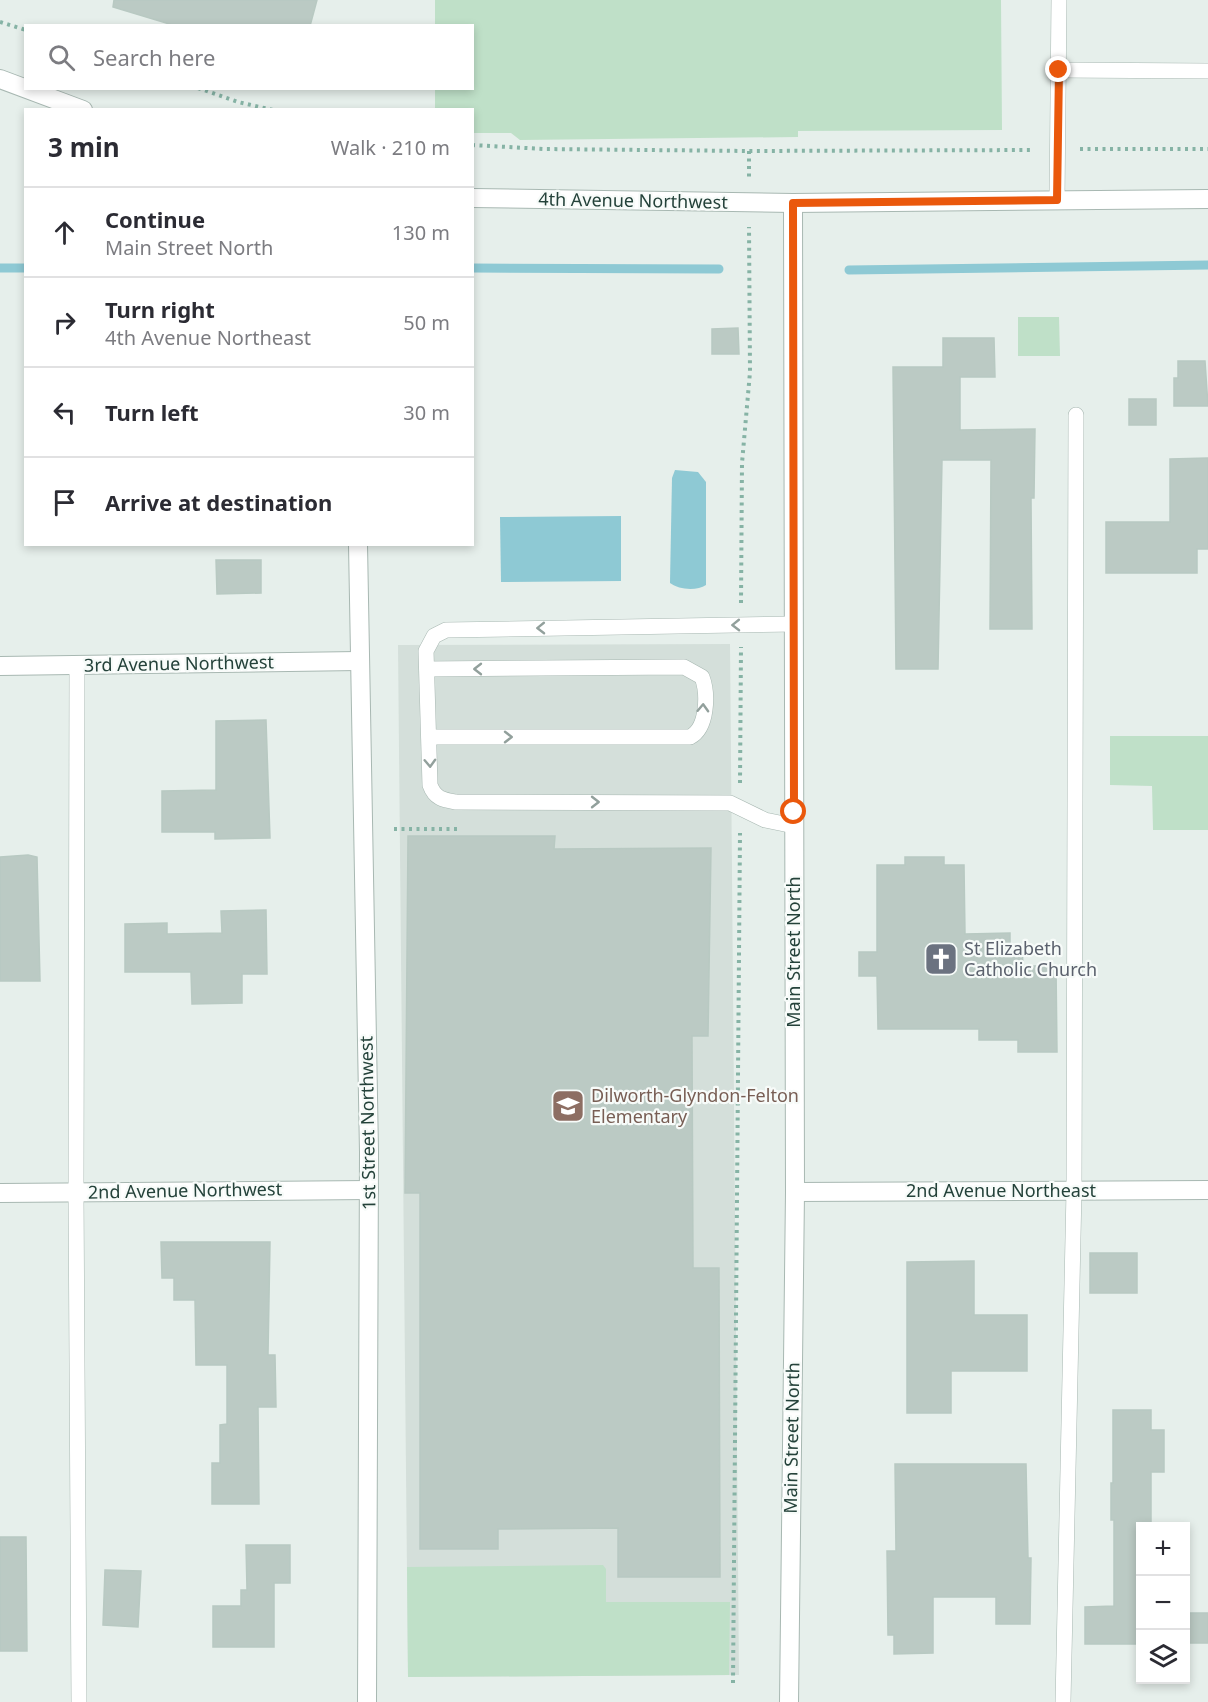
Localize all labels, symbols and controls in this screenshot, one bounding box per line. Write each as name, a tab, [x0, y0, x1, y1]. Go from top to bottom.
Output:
search box	[24, 24, 474, 90]
icon: search	[45, 41, 78, 74]
text: Search here	[93, 42, 215, 72]
route end	[1045, 56, 1071, 82]
text: 3 min	[48, 129, 120, 165]
text: Walk · 210 m	[331, 134, 450, 161]
street label: 4th Avenue Northwest	[538, 186, 728, 214]
text: Continue	[105, 204, 205, 234]
icon: ahead	[48, 216, 81, 249]
text: 130 m	[392, 219, 450, 246]
text: Main Street North	[105, 234, 273, 261]
text: Turn right	[105, 294, 215, 324]
icon: right	[48, 306, 81, 339]
text: 50 m	[403, 309, 450, 336]
text: 4th Avenue Northeast	[105, 324, 311, 351]
icon: left	[48, 396, 81, 429]
text: Turn left	[105, 397, 199, 427]
text: 30 m	[403, 399, 450, 426]
icon: arrive	[48, 486, 81, 519]
text: Arrive at destination	[105, 487, 332, 517]
one-way arrow	[731, 619, 740, 631]
one-way arrow	[536, 622, 545, 634]
street label: 3rd Avenue Northwest	[84, 649, 275, 677]
one-way arrow	[474, 663, 483, 675]
one-way arrow	[697, 704, 710, 713]
one-way arrow	[504, 731, 513, 743]
one-way arrow	[423, 758, 436, 767]
one-way arrow	[591, 796, 600, 808]
route start	[780, 798, 806, 824]
street label: Main Street North	[781, 876, 805, 1028]
place label: St Elizabeth Catholic Church	[964, 936, 1097, 981]
church icon: St Elizabeth Catholic Church	[923, 941, 959, 977]
street label: 1st Street Northwest	[353, 1035, 381, 1210]
place label: Dilworth-Glyndon-Felton Elementary	[591, 1083, 799, 1128]
school or university icon: Dilworth-Glyndon-Felton Elementary	[550, 1088, 586, 1124]
street label: 2nd Avenue Northwest	[88, 1176, 283, 1204]
street label: 2nd Avenue Northeast	[906, 1178, 1097, 1202]
street label: Main Street North	[778, 1362, 804, 1514]
map controls	[1136, 1522, 1190, 1684]
button: +	[1136, 1522, 1190, 1576]
button: −	[1136, 1576, 1190, 1630]
button: layers	[1136, 1630, 1190, 1684]

